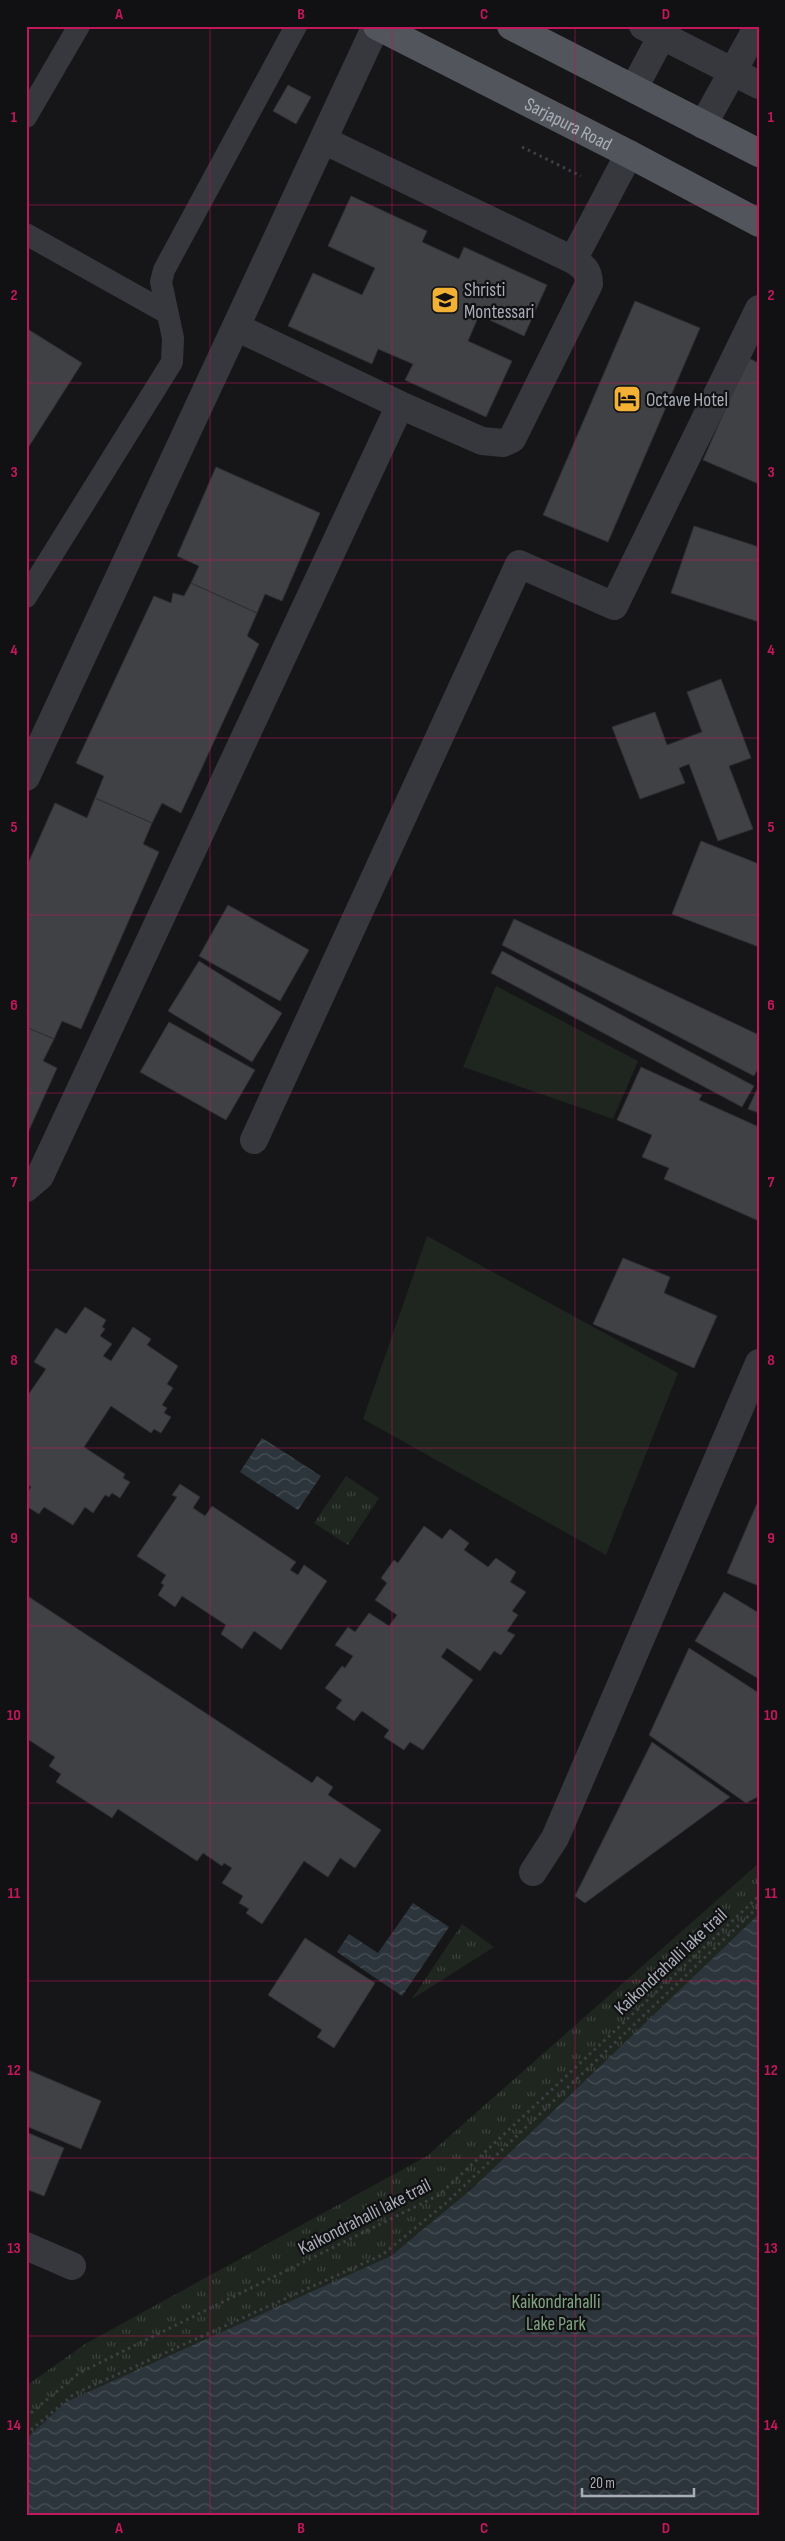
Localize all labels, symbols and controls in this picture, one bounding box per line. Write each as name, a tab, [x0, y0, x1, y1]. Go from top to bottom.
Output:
text: A	[114, 5, 123, 24]
text: B	[297, 5, 305, 24]
text: C	[480, 5, 488, 24]
text: D	[662, 5, 670, 24]
street label: Sarjapura Road	[521, 93, 615, 156]
text: 1	[11, 108, 18, 127]
text: 1	[768, 108, 775, 127]
place label: Shristi Montessari	[464, 279, 534, 324]
school or university icon: Shristi Montessari	[430, 285, 460, 315]
text: 2	[10, 286, 18, 305]
text: 2	[767, 286, 775, 305]
hotel icon: Octave Hotel	[612, 384, 642, 414]
place label: Octave Hotel	[646, 389, 728, 412]
text: 3	[10, 463, 18, 482]
text: 3	[767, 463, 775, 482]
text: 4	[10, 641, 18, 660]
text: 4	[767, 641, 775, 660]
text: 5	[10, 818, 18, 837]
text: 5	[767, 818, 775, 837]
text: 6	[10, 996, 18, 1015]
text: 6	[767, 996, 775, 1015]
text: 7	[11, 1173, 18, 1192]
text: 7	[768, 1173, 775, 1192]
text: 8	[10, 1351, 18, 1370]
text: 8	[767, 1351, 775, 1370]
text: 9	[10, 1529, 18, 1548]
text: 9	[767, 1529, 775, 1548]
text: 10	[7, 1706, 21, 1725]
text: 10	[764, 1706, 778, 1725]
text: 11	[8, 1884, 21, 1903]
text: 11	[765, 1884, 778, 1903]
street label: Kaikondrahalli lake trail	[610, 1904, 732, 2020]
text: 12	[7, 2061, 21, 2080]
text: 12	[764, 2061, 778, 2080]
street label: Kaikondrahalli lake trail	[294, 2174, 435, 2261]
text: 13	[7, 2239, 21, 2258]
text: 13	[764, 2239, 778, 2258]
park label: Kaikondrahalli Lake Park	[511, 2291, 601, 2336]
text: 14	[7, 2416, 21, 2435]
text: 14	[764, 2416, 778, 2435]
scale bar	[582, 2466, 695, 2498]
text: 20 m	[590, 2474, 615, 2493]
text: A	[114, 2519, 123, 2538]
text: B	[297, 2519, 305, 2538]
text: C	[480, 2519, 488, 2538]
text: D	[662, 2519, 670, 2538]

